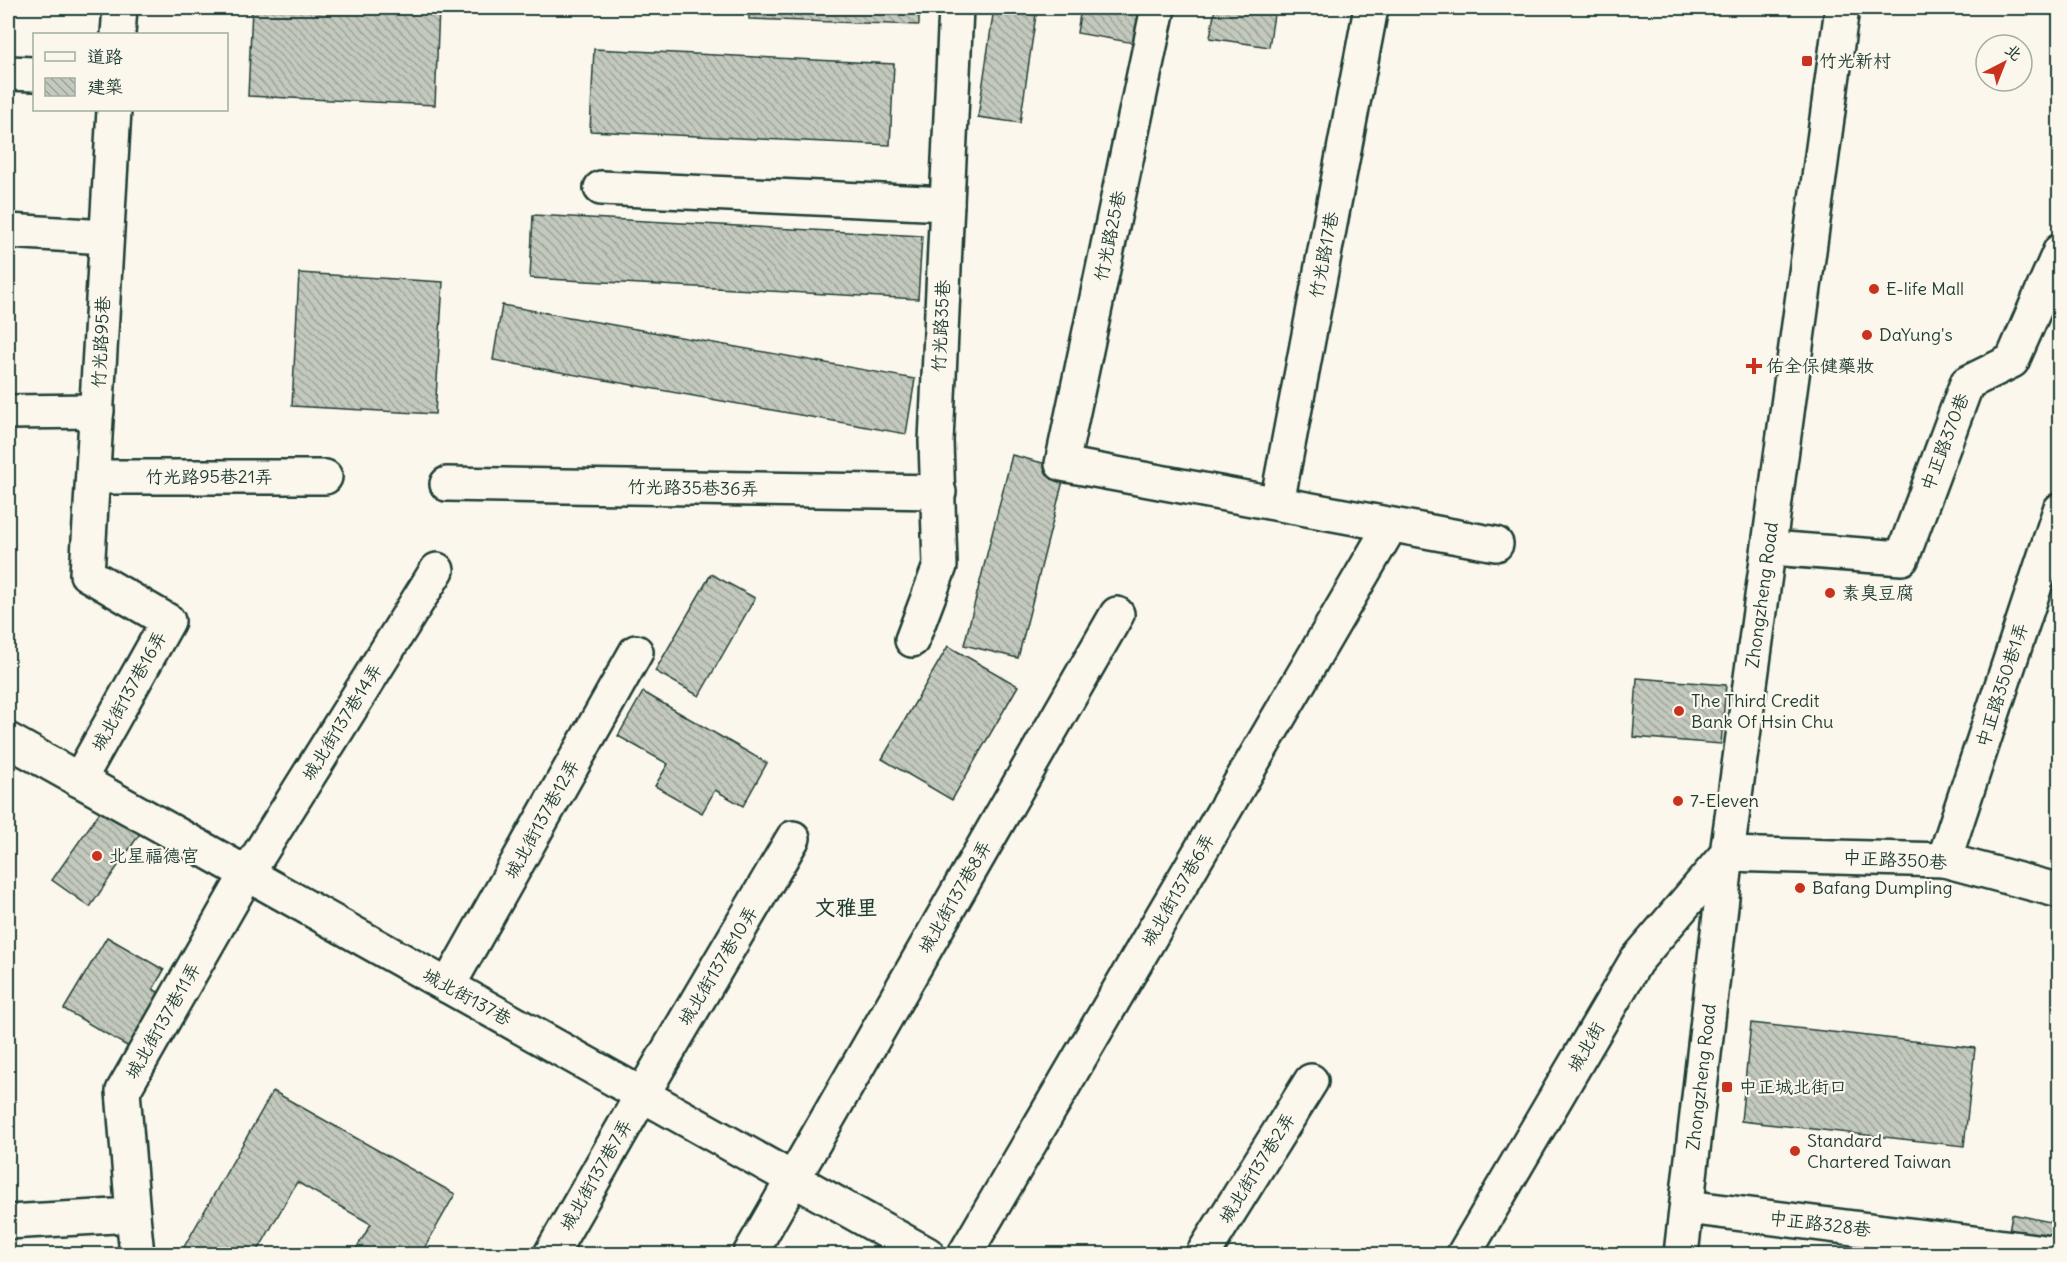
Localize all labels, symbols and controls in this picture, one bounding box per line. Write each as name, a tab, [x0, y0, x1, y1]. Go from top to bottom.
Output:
legend	[33, 33, 228, 111]
north arrow	[1974, 33, 2034, 93]
text: 北	[2001, 39, 2027, 65]
text: 道路	[87, 45, 123, 68]
place label: 竹光新村	[1819, 49, 1891, 72]
marker: 竹光新村	[1800, 54, 1814, 68]
text: 建築	[87, 75, 123, 98]
street label: 竹光路25巷	[1089, 188, 1130, 283]
street label: 竹光路17巷	[1304, 210, 1343, 300]
place label: E-life Mall	[1886, 277, 1964, 300]
street label: 竹光路35巷	[927, 279, 954, 373]
marker: E-life Mall	[1867, 282, 1881, 296]
street label: 竹光路95巷	[87, 295, 114, 389]
place label: DaYung's	[1879, 323, 1953, 346]
marker: DaYung's	[1860, 328, 1874, 342]
place label: 佑全保健藥妝	[1766, 354, 1874, 377]
marker: 佑全保健藥妝	[1747, 359, 1761, 373]
street label: 中正路370巷	[1915, 390, 1974, 494]
street label: 竹光路95巷21弄	[145, 465, 273, 488]
street label: 竹光路35巷36弄	[627, 475, 759, 500]
street label: Zhongzheng Road	[1740, 520, 1783, 669]
place label: 素臭豆腐	[1842, 581, 1914, 604]
marker: 素臭豆腐	[1823, 586, 1837, 600]
street label: 中正路350巷1弄	[1971, 620, 2032, 750]
street label: 城北街137巷16弄	[86, 627, 171, 755]
street label: 城北街137巷14弄	[296, 659, 387, 785]
place label: The Third Credit Bank Of Hsin Chu	[1691, 689, 1834, 733]
marker: The Third Credit Bank Of Hsin Chu	[1672, 704, 1686, 718]
street label: 城北街137巷12弄	[499, 755, 584, 883]
place label: 7-Eleven	[1690, 789, 1759, 812]
marker: 7-Eleven	[1671, 794, 1685, 808]
street label: 城北街137巷6弄	[1136, 829, 1219, 950]
street label: 城北街137巷8弄	[913, 836, 996, 957]
place label: 北星福德宫	[109, 844, 199, 867]
street label: 中正路350巷	[1842, 845, 1948, 874]
marker: 北星福德宫	[90, 849, 104, 863]
place label: Bafang Dumpling	[1812, 876, 1953, 899]
marker: Bafang Dumpling	[1793, 881, 1807, 895]
district label: 文雅里	[815, 894, 878, 921]
street label: 城北街137巷10弄	[673, 902, 762, 1030]
street label: 城北街137巷11弄	[120, 958, 205, 1083]
street label: 城北街137巷	[419, 963, 516, 1030]
street label: Zhongzheng Road	[1681, 1002, 1721, 1151]
street label: 城北街	[1562, 1018, 1609, 1076]
place label: 中正城北街口	[1739, 1075, 1847, 1098]
marker: 中正城北街口	[1720, 1080, 1734, 1094]
street label: 城北街137巷2弄	[1213, 1108, 1300, 1227]
street label: 城北街137巷7弄	[554, 1115, 637, 1235]
place label: Standard Chartered Taiwan	[1807, 1129, 1951, 1173]
marker: Standard Chartered Taiwan	[1788, 1144, 1802, 1158]
street label: 中正路328巷	[1768, 1206, 1872, 1241]

